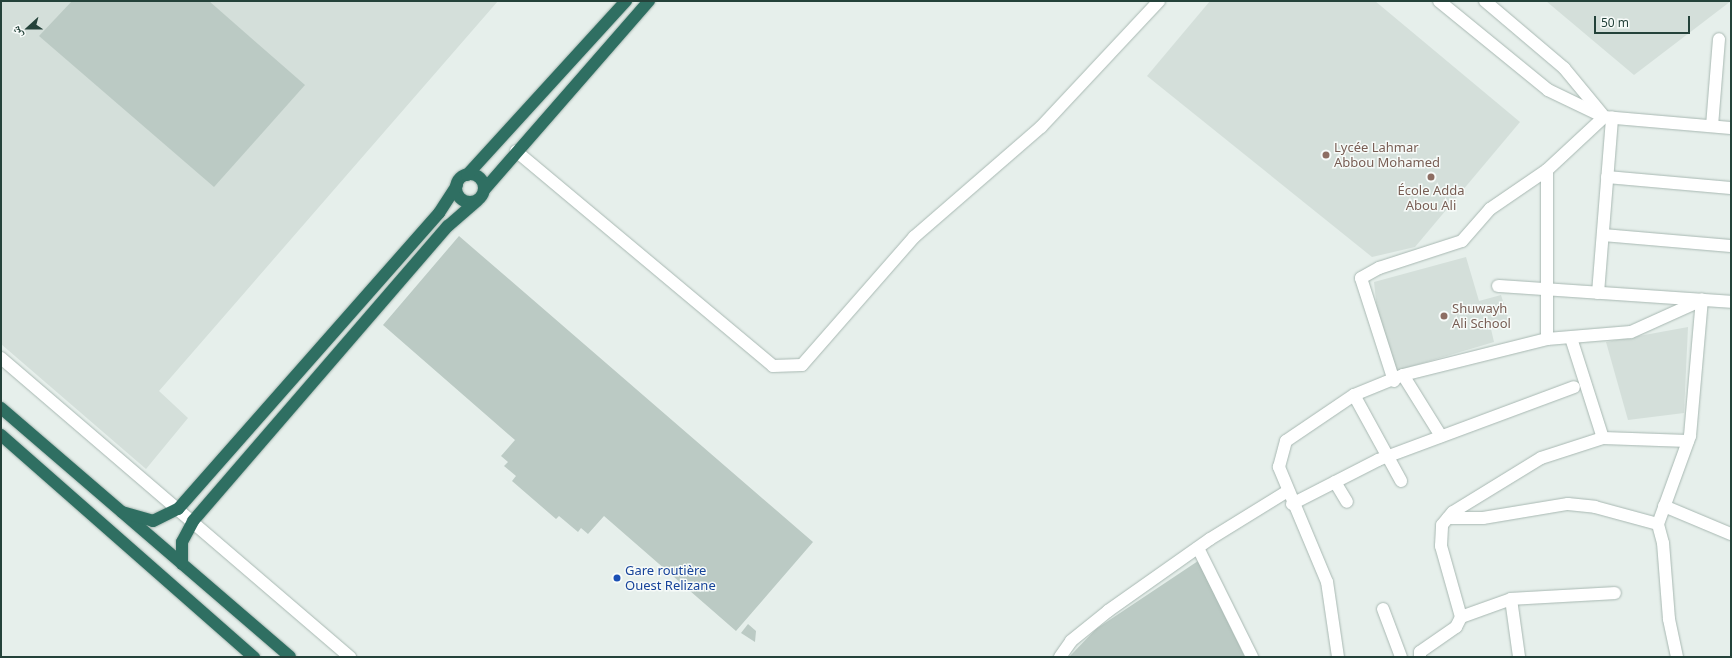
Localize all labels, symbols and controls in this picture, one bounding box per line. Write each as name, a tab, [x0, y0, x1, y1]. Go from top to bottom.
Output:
north arrow	[8, 8, 48, 48]
scale bar	[1596, 8, 1692, 34]
text: 50 m	[1601, 14, 1629, 31]
text: ش	[7, 24, 25, 41]
place label: Lycée Lahmar Abbou Mohamed	[1334, 140, 1440, 171]
marker: Lycée Lahmar Abbou Mohamed	[1321, 150, 1331, 160]
marker: École Adda Abou Ali	[1426, 172, 1436, 182]
place label: École Adda Abou Ali	[1398, 183, 1464, 214]
place label: Shuwayh Ali School	[1452, 301, 1511, 332]
marker: Shuwayh Ali School	[1439, 311, 1449, 321]
place label: Gare routière Ouest Relizane	[625, 563, 716, 594]
marker: Gare routière Ouest Relizane	[612, 573, 622, 583]

